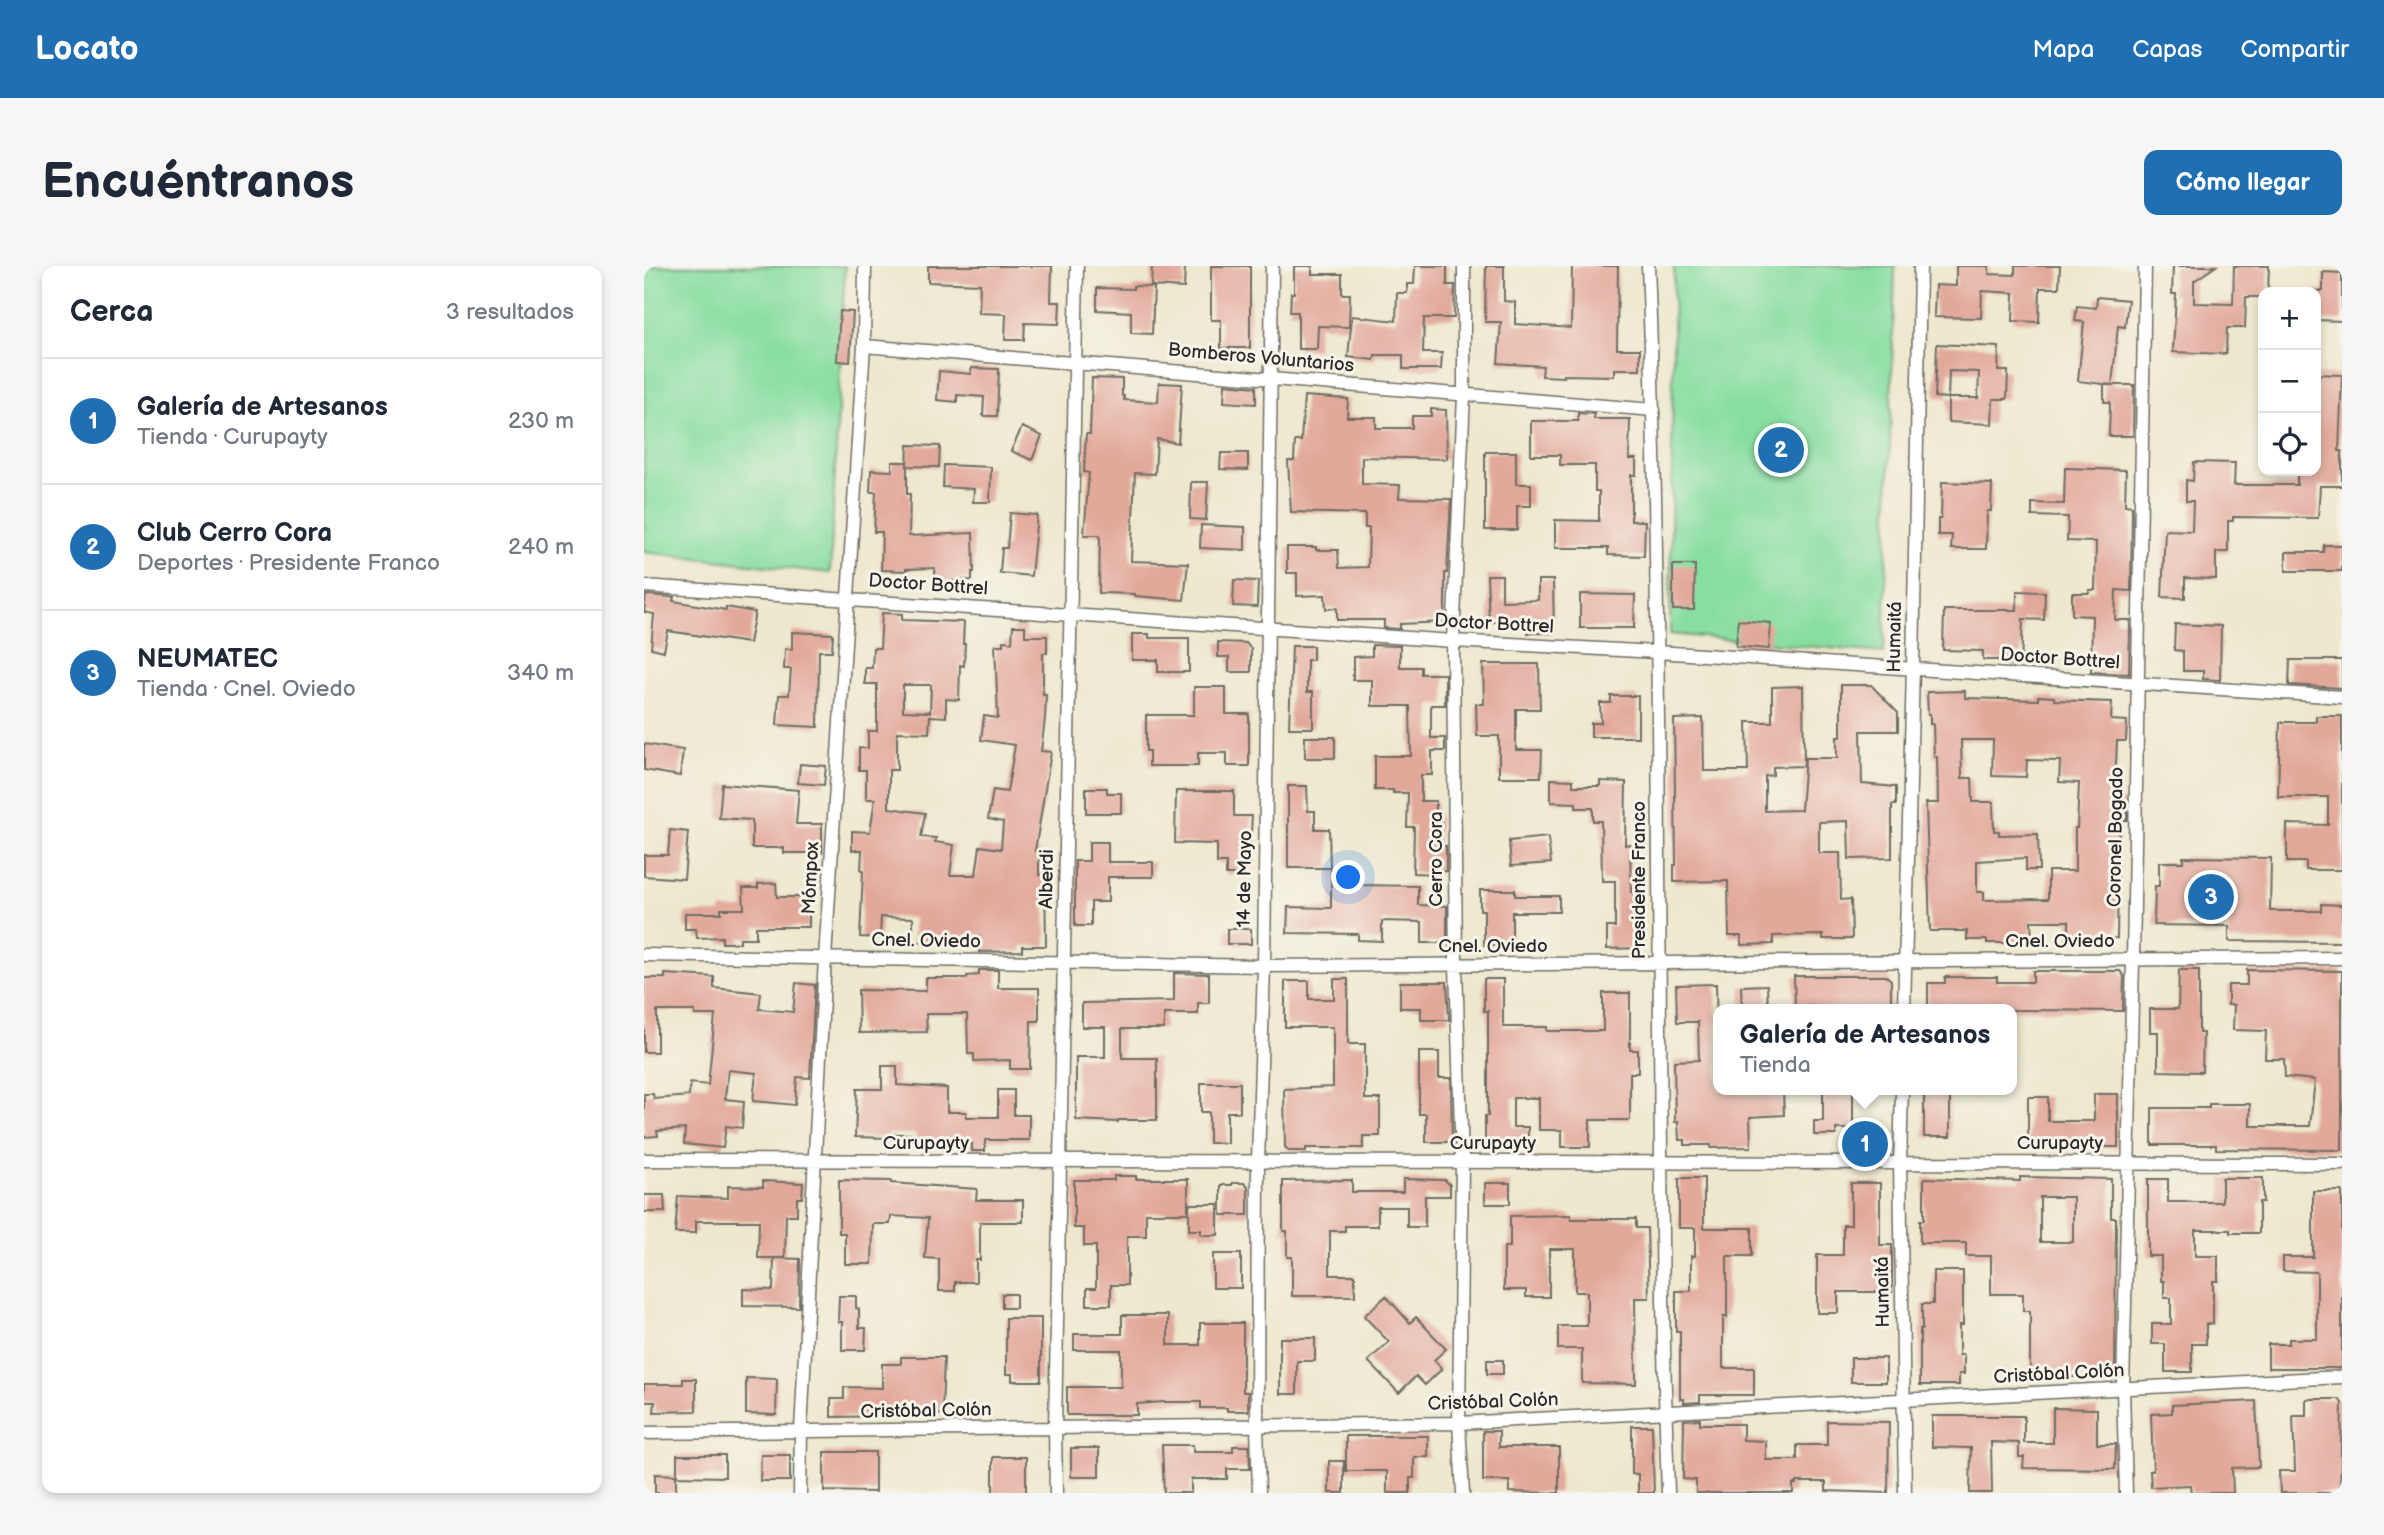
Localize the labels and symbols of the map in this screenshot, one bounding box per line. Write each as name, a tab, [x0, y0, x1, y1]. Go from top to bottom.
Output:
street label: Bomberos Voluntarios	[1167, 338, 1355, 378]
pin: 2	[1758, 424, 1804, 476]
street label: Doctor Bottrel	[867, 569, 989, 601]
street label: Humaitá	[1883, 601, 1907, 673]
street label: Doctor Bottrel	[1434, 609, 1554, 639]
street label: Doctor Bottrel	[1999, 643, 2121, 675]
street label: Coronel Bogado	[2103, 767, 2129, 907]
street label: Presidente Franco	[1628, 801, 1651, 959]
street label: Cerro Cora	[1425, 811, 1448, 907]
street label: 14 de Mayo	[1233, 830, 1257, 928]
street label: Mómpox	[798, 841, 824, 915]
street label: Alberdi	[1035, 849, 1059, 909]
your location	[1331, 860, 1365, 894]
pin: 3	[2188, 871, 2234, 923]
street label: Cnel. Oviedo	[871, 929, 981, 953]
street label: Cnel. Oviedo	[2005, 930, 2115, 953]
street label: Cnel. Oviedo	[1438, 935, 1548, 958]
pin: 1	[1842, 1118, 1888, 1170]
street label: Curupayty	[883, 1132, 970, 1155]
street label: Curupayty	[1450, 1132, 1537, 1155]
street label: Curupayty	[2017, 1132, 2104, 1155]
street label: Humaitá	[1871, 1256, 1895, 1328]
street label: Cristóbal Colón	[1993, 1359, 2125, 1389]
street label: Cristóbal Colón	[1427, 1388, 1559, 1416]
street label: Cristóbal Colón	[860, 1398, 992, 1424]

